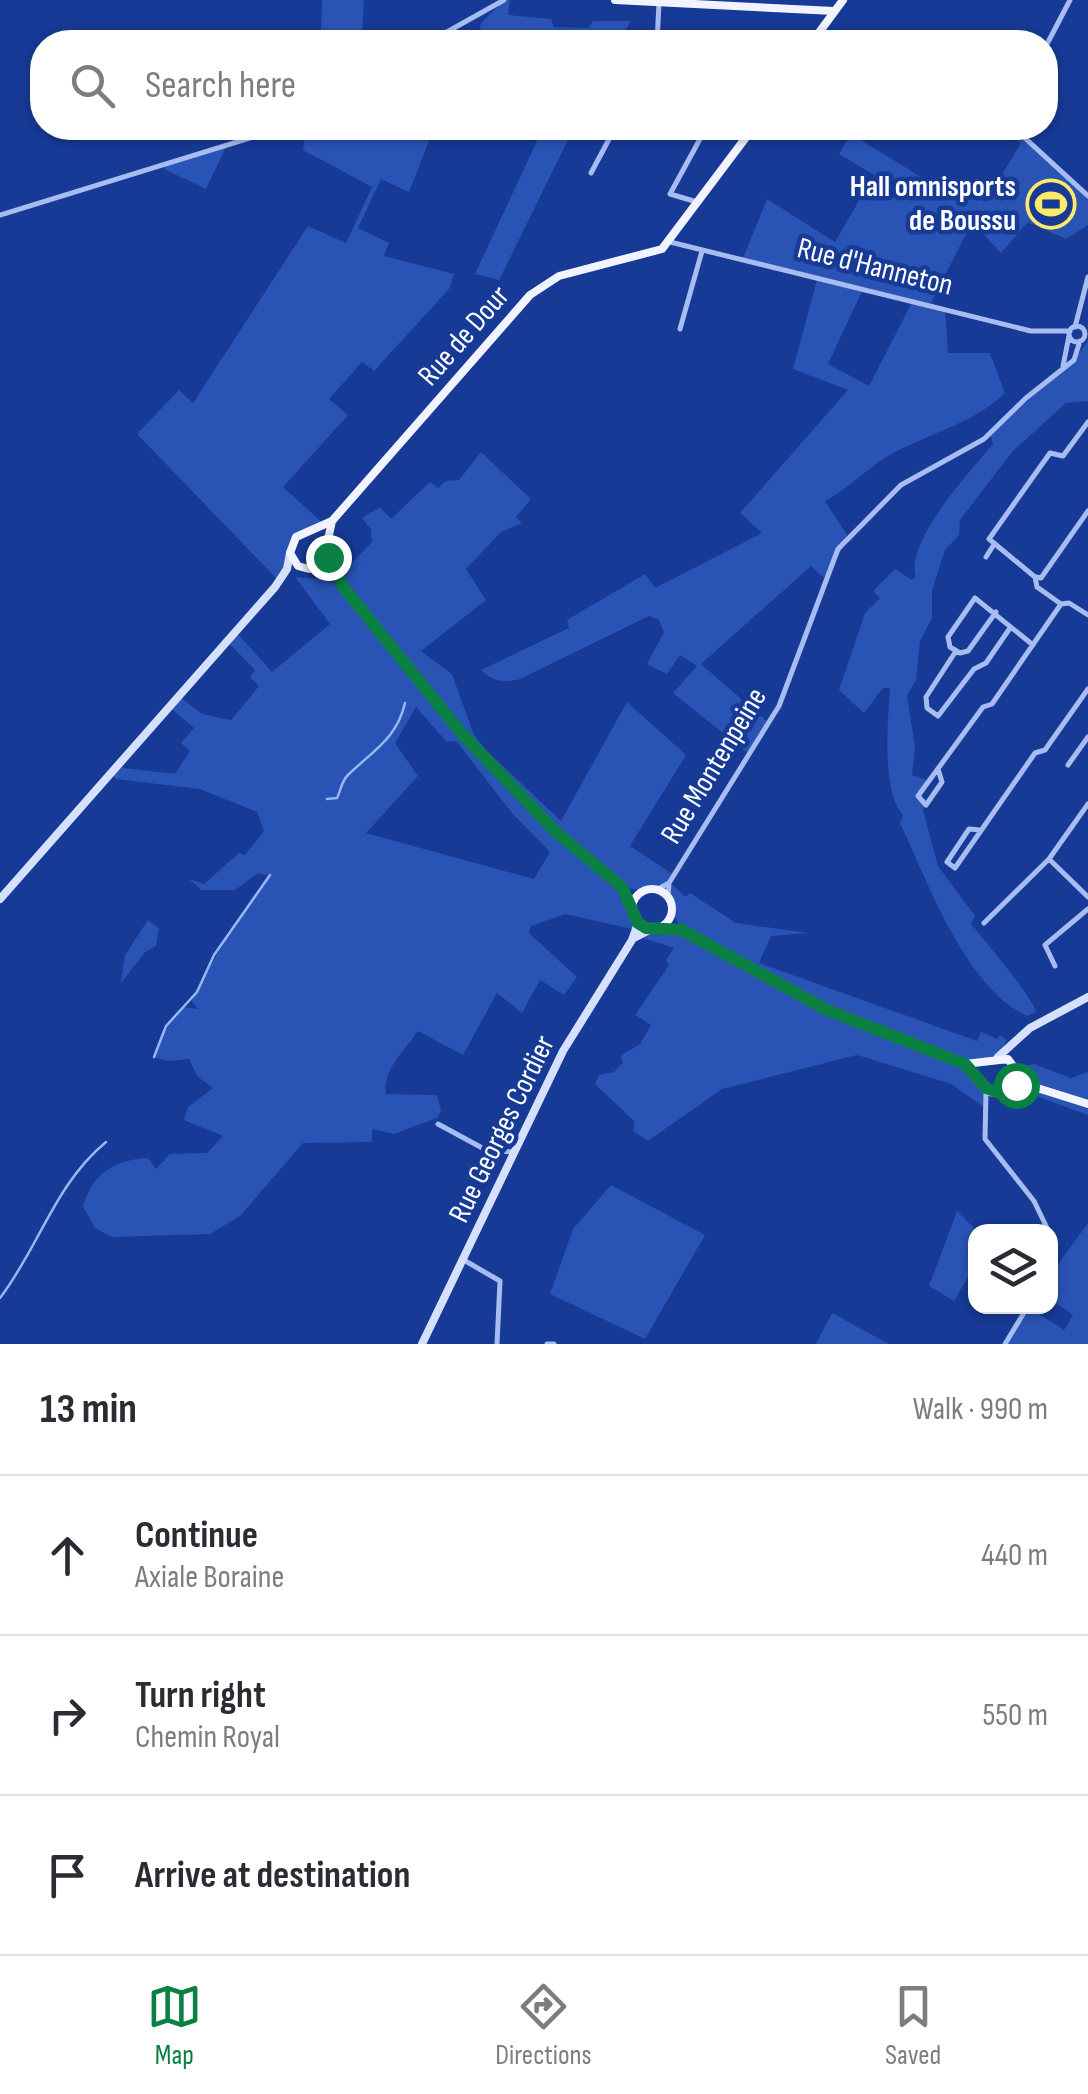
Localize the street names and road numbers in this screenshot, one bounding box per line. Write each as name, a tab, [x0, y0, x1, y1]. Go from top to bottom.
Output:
street label: Rue d'Hanneton	[793, 230, 957, 304]
street label: Rue de Dour	[411, 278, 518, 393]
street label: Rue Montenpeine	[653, 682, 775, 850]
street label: Rue Georges Cordier	[441, 1029, 563, 1228]

